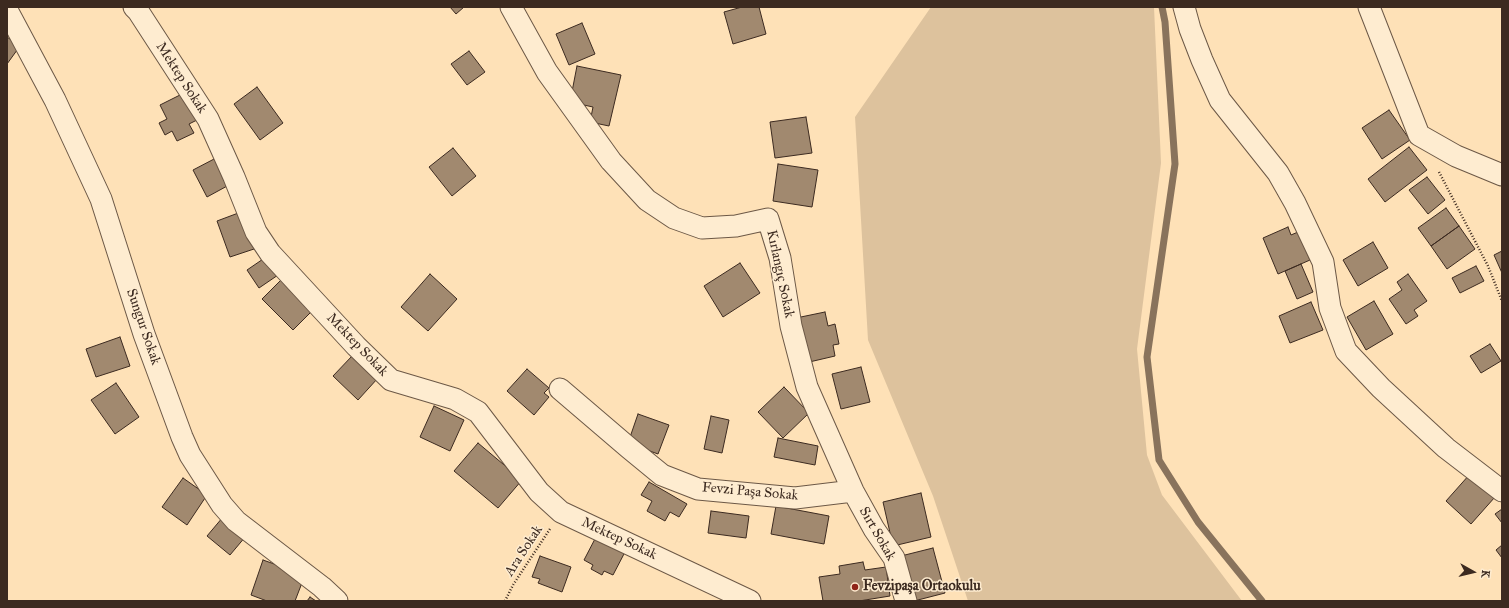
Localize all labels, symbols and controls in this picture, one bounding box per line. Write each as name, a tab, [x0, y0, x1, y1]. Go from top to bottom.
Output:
street label: Mektep Sokak	[152, 39, 210, 117]
street label: Kırlangıç Sokak	[762, 228, 798, 320]
street label: Sungur Sokak	[122, 287, 164, 367]
street label: Mektep Sokak	[323, 310, 391, 380]
street label: Fevzi Paşa Sokak	[701, 479, 799, 505]
street label: Sırt Sokak	[855, 504, 899, 564]
street label: Mektep Sokak	[579, 514, 659, 564]
street label: Ara Sokak	[501, 522, 547, 580]
north arrow	[1453, 552, 1493, 592]
text: K	[1478, 569, 1492, 579]
place label: Fevzipaşa Ortaokulu	[863, 579, 981, 595]
marker: Fevzipaşa Ortaokulu	[850, 582, 860, 592]

